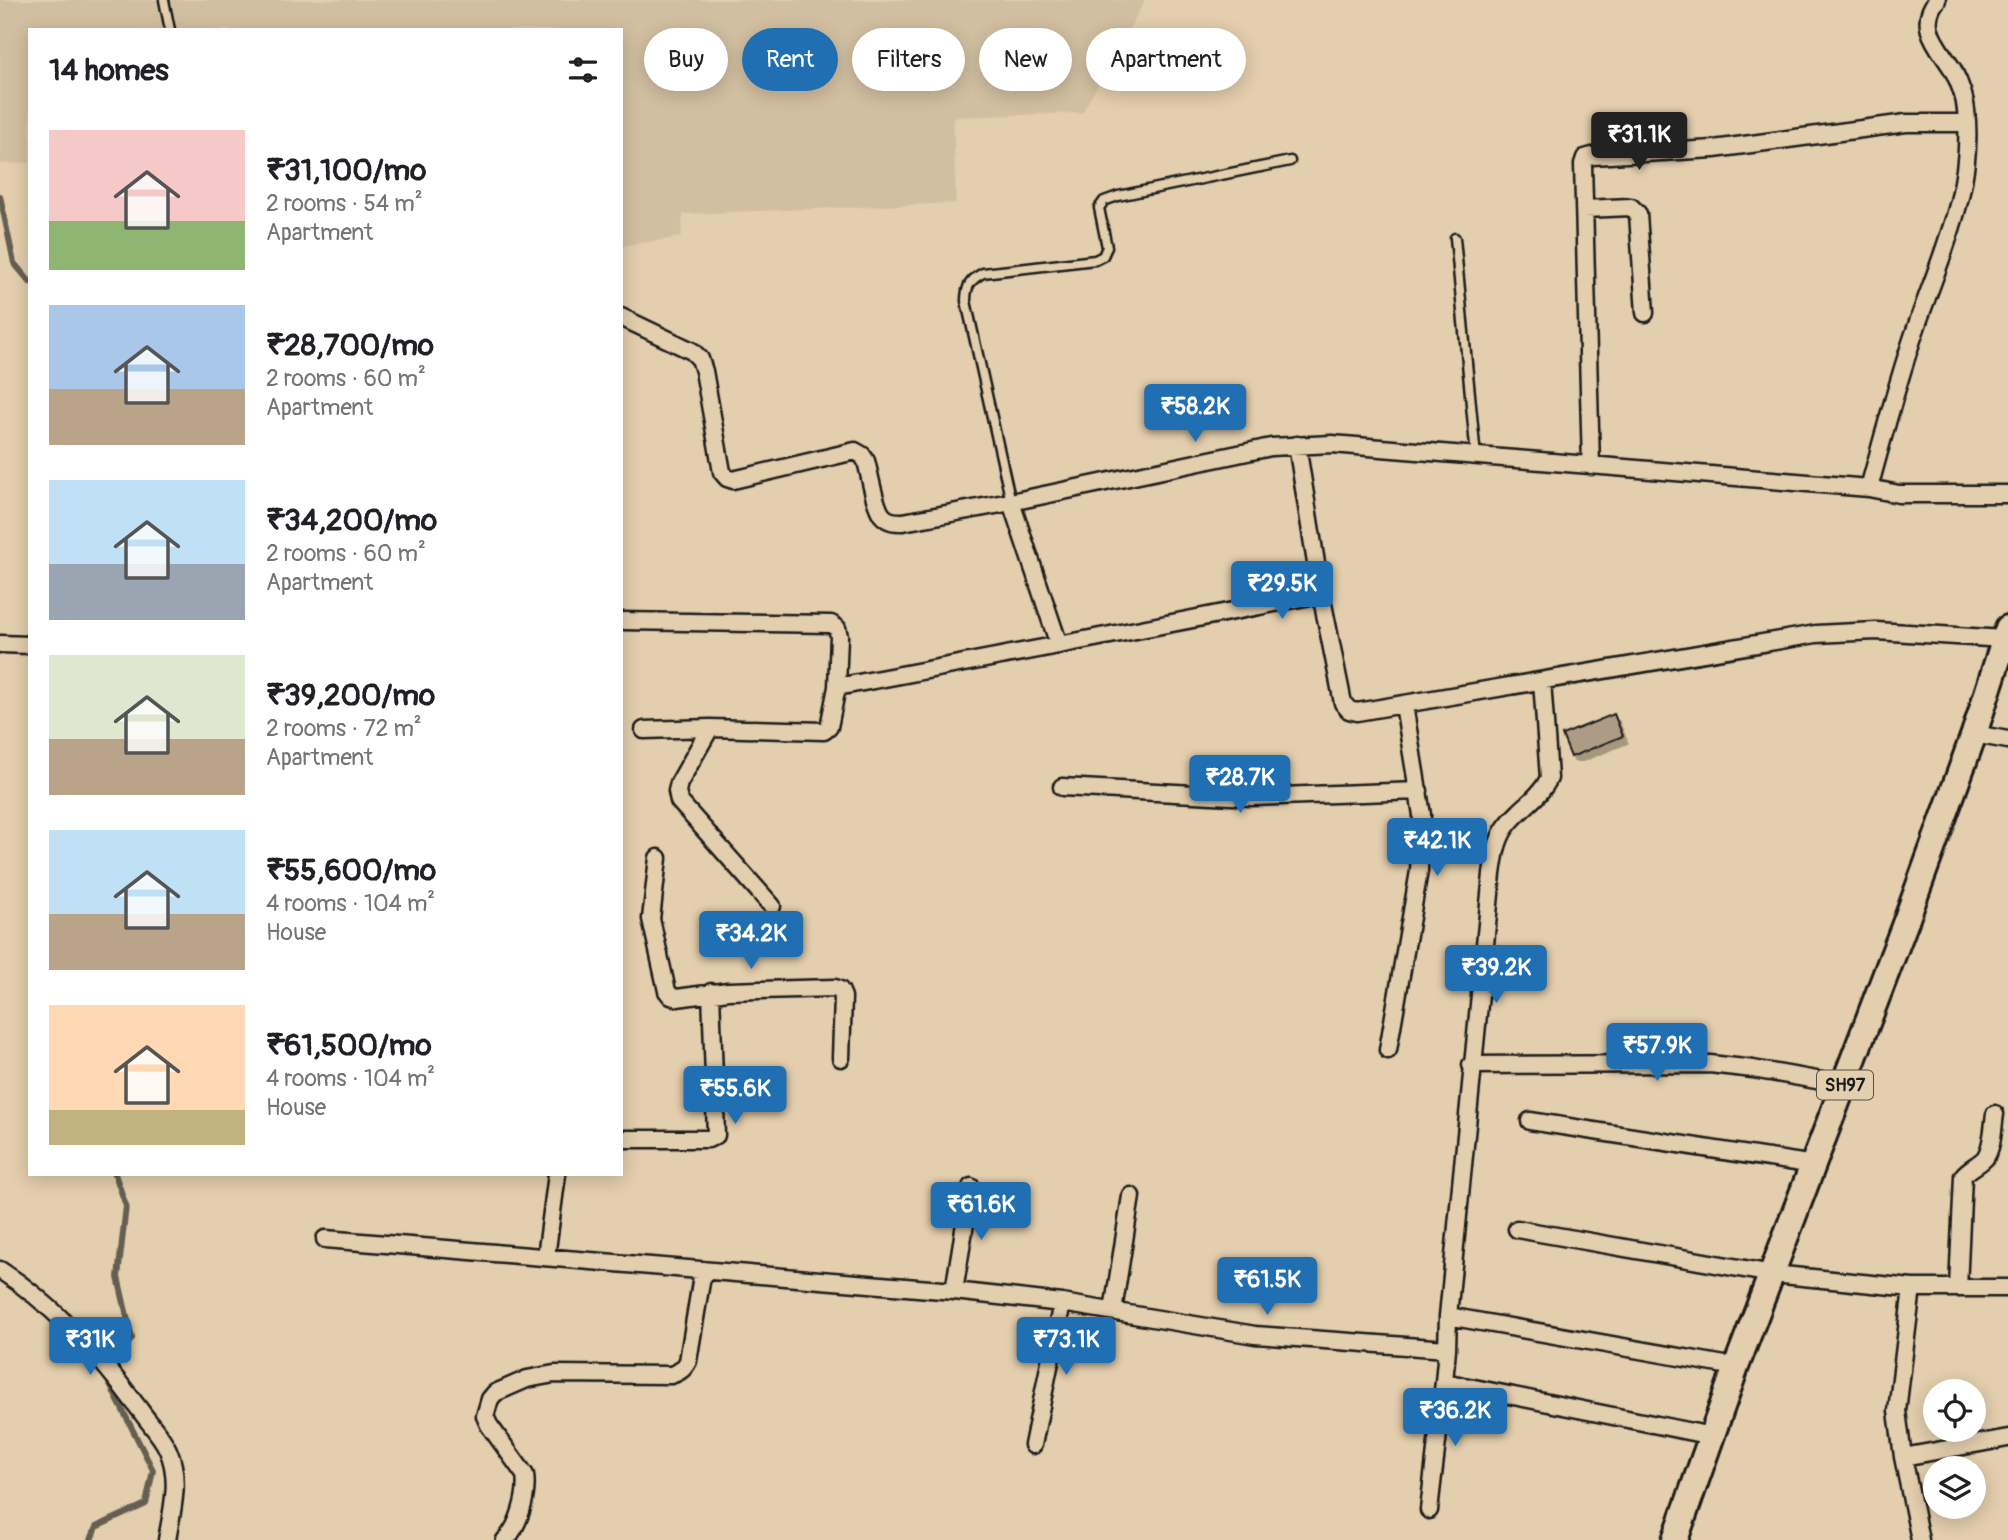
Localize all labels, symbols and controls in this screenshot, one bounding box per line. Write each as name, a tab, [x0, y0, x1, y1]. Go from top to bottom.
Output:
chip: Buy	[644, 28, 728, 91]
chip: Rent	[742, 28, 838, 91]
chip: Filters	[852, 28, 965, 91]
chip: New	[979, 28, 1072, 91]
chip: Apartment	[1086, 28, 1246, 91]
icon: filters	[564, 51, 602, 89]
text: 14 homes	[49, 52, 169, 89]
pin: ₹31.1K	[1582, 113, 1696, 172]
text: ₹31.1K	[1607, 120, 1671, 149]
text: ₹31,100/mo	[266, 152, 426, 189]
icon: home	[105, 158, 189, 242]
text: 2 rooms · 54 m²	[266, 189, 423, 218]
text: Apartment	[266, 218, 373, 247]
text: ₹28,700/mo	[266, 327, 434, 364]
icon: home	[105, 333, 189, 417]
text: 2 rooms · 60 m²	[266, 364, 426, 393]
pin: ₹58.2K	[1138, 384, 1252, 444]
text: ₹58.2K	[1160, 392, 1230, 421]
text: Apartment	[266, 393, 373, 422]
text: ₹34,200/mo	[266, 502, 437, 539]
icon: home	[105, 508, 189, 592]
text: 2 rooms · 60 m²	[266, 539, 426, 568]
pin: ₹29.5K	[1225, 562, 1339, 621]
text: Apartment	[266, 568, 373, 597]
text: ₹29.5K	[1247, 569, 1317, 598]
text: ₹39,200/mo	[266, 677, 435, 714]
icon: home	[105, 683, 189, 767]
text: 2 rooms · 72 m²	[266, 714, 422, 743]
text: Apartment	[266, 743, 373, 772]
pin: ₹28.7K	[1183, 756, 1297, 815]
text: ₹28.7K	[1205, 763, 1275, 792]
pin: ₹42.1K	[1380, 818, 1494, 878]
text: ₹42.1K	[1403, 826, 1471, 855]
text: ₹55,600/mo	[266, 852, 436, 889]
icon: home	[105, 858, 189, 942]
text: 4 rooms · 104 m²	[266, 889, 435, 918]
pin: ₹34.2K	[694, 912, 808, 971]
text: House	[266, 918, 326, 947]
text: ₹34.2K	[715, 919, 787, 948]
pin: ₹39.2K	[1439, 946, 1553, 1005]
text: ₹39.2K	[1461, 953, 1531, 982]
pin: ₹57.9K	[1600, 1024, 1714, 1083]
text: ₹61,500/mo	[266, 1027, 432, 1064]
text: ₹57.9K	[1622, 1031, 1692, 1060]
icon: home	[105, 1033, 189, 1117]
text: 4 rooms · 104 m²	[266, 1064, 435, 1093]
pin: ₹55.6K	[678, 1066, 792, 1126]
road number: SH97	[1817, 1070, 1873, 1100]
text: ₹55.6K	[699, 1074, 771, 1103]
text: House	[266, 1093, 326, 1122]
pin: ₹61.6K	[924, 1182, 1038, 1242]
text: ₹61.6K	[947, 1190, 1015, 1219]
pin: ₹61.5K	[1210, 1258, 1324, 1317]
text: ₹61.5K	[1233, 1265, 1301, 1294]
pin: ₹31K	[49, 1318, 131, 1377]
pin: ₹73.1K	[1009, 1318, 1123, 1377]
text: ₹31K	[65, 1325, 115, 1354]
text: ₹73.1K	[1033, 1325, 1099, 1354]
map controls	[1923, 1379, 1986, 1519]
button: locate	[1923, 1379, 1986, 1442]
pin: ₹36.2K	[1398, 1388, 1512, 1448]
text: ₹36.2K	[1419, 1396, 1491, 1425]
button: layers	[1923, 1456, 1986, 1519]

